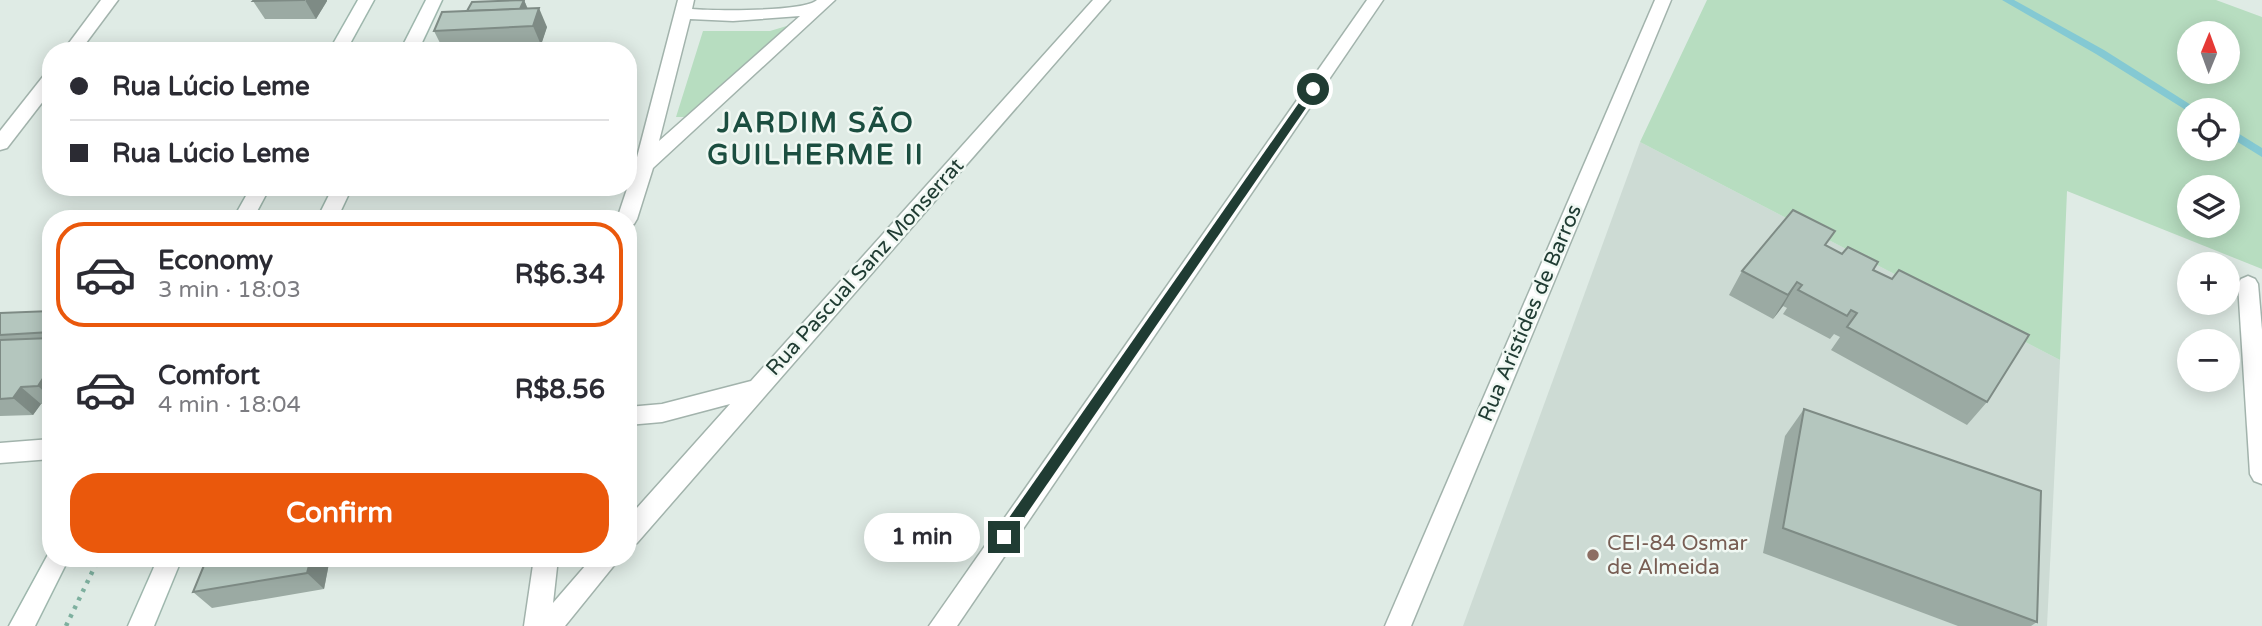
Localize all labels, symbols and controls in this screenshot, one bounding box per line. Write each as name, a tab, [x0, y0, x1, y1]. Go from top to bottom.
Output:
north arrow	[2177, 21, 2240, 84]
map controls	[2177, 21, 2240, 392]
text: Rua Lúcio Leme	[112, 71, 310, 102]
route start	[1297, 73, 1329, 105]
button: locate	[2177, 98, 2240, 161]
district label: JARDIM SÃO GUILHERME II	[707, 106, 925, 172]
text: Rua Lúcio Leme	[112, 138, 310, 169]
street label: Rua Pascual Sanz Monserrat	[761, 153, 969, 381]
button: layers	[2177, 175, 2240, 238]
street label: Rua Aristides de Barros	[1473, 201, 1587, 425]
icon: car	[74, 243, 137, 306]
text: Economy	[158, 245, 273, 276]
button: +	[2177, 252, 2240, 315]
text: R$6.34	[515, 259, 605, 290]
text: 3 min · 18:03	[158, 276, 301, 304]
button: −	[2177, 329, 2240, 392]
icon: car	[74, 358, 137, 421]
text: Comfort	[158, 360, 260, 391]
text: R$8.56	[515, 374, 605, 405]
text: 4 min · 18:04	[158, 391, 301, 419]
button: Confirm	[70, 473, 609, 553]
callout: 1 min	[864, 512, 979, 562]
route end	[988, 521, 1020, 553]
text: 1 min	[891, 523, 953, 551]
place label: CEI-84 Osmar de Almeida	[1607, 531, 1748, 580]
marker: CEI-84 Osmar de Almeida	[1585, 547, 1601, 563]

